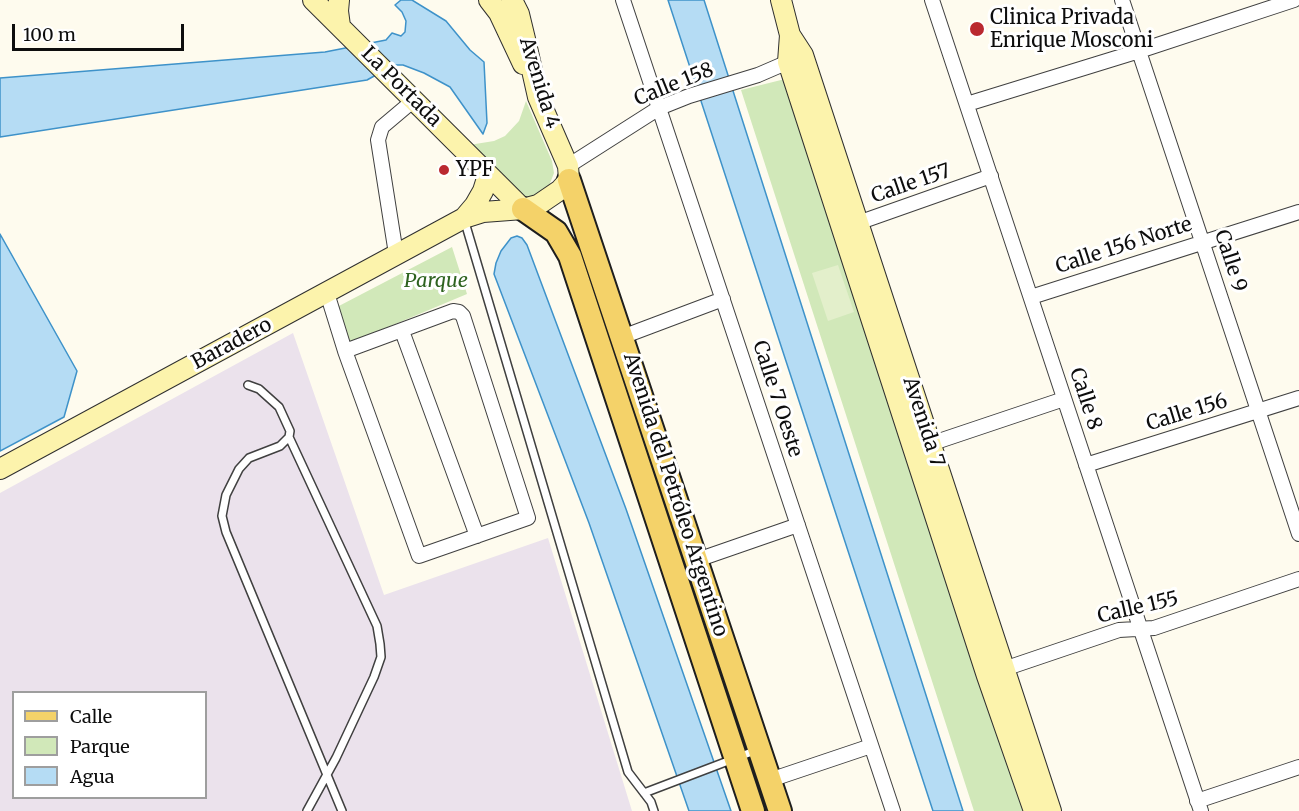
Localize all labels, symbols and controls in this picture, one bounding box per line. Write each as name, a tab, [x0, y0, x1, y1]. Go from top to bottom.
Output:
place label: Clinica Privada Enrique Mosconi	[990, 6, 1153, 53]
scale bar	[15, 12, 188, 50]
marker: Clinica Privada Enrique Mosconi	[968, 20, 986, 38]
text: 100 m	[23, 23, 76, 46]
street label: Avenida 4	[514, 34, 564, 132]
street label: La Portada	[356, 42, 446, 132]
street label: Calle 158	[631, 58, 717, 112]
place label: YPF	[456, 158, 494, 182]
street label: Calle 157	[868, 159, 954, 209]
marker: YPF	[437, 163, 451, 177]
street label: Calle 156 Norte	[1053, 213, 1195, 279]
street label: Calle 9	[1209, 227, 1251, 295]
park label: Parque	[404, 269, 468, 293]
street label: Baradero	[188, 313, 276, 375]
street label: Calle 7 Oeste	[747, 338, 807, 460]
street label: Avenida del Petróleo Argentino	[618, 350, 732, 640]
street label: Calle 8	[1064, 365, 1106, 433]
street label: Avenida 7	[897, 374, 949, 470]
street label: Calle 156	[1144, 389, 1230, 437]
street label: Calle 155	[1095, 587, 1181, 629]
legend	[12, 691, 207, 799]
text: Calle	[70, 705, 112, 728]
text: Parque	[70, 735, 130, 758]
text: Agua	[70, 765, 115, 788]

